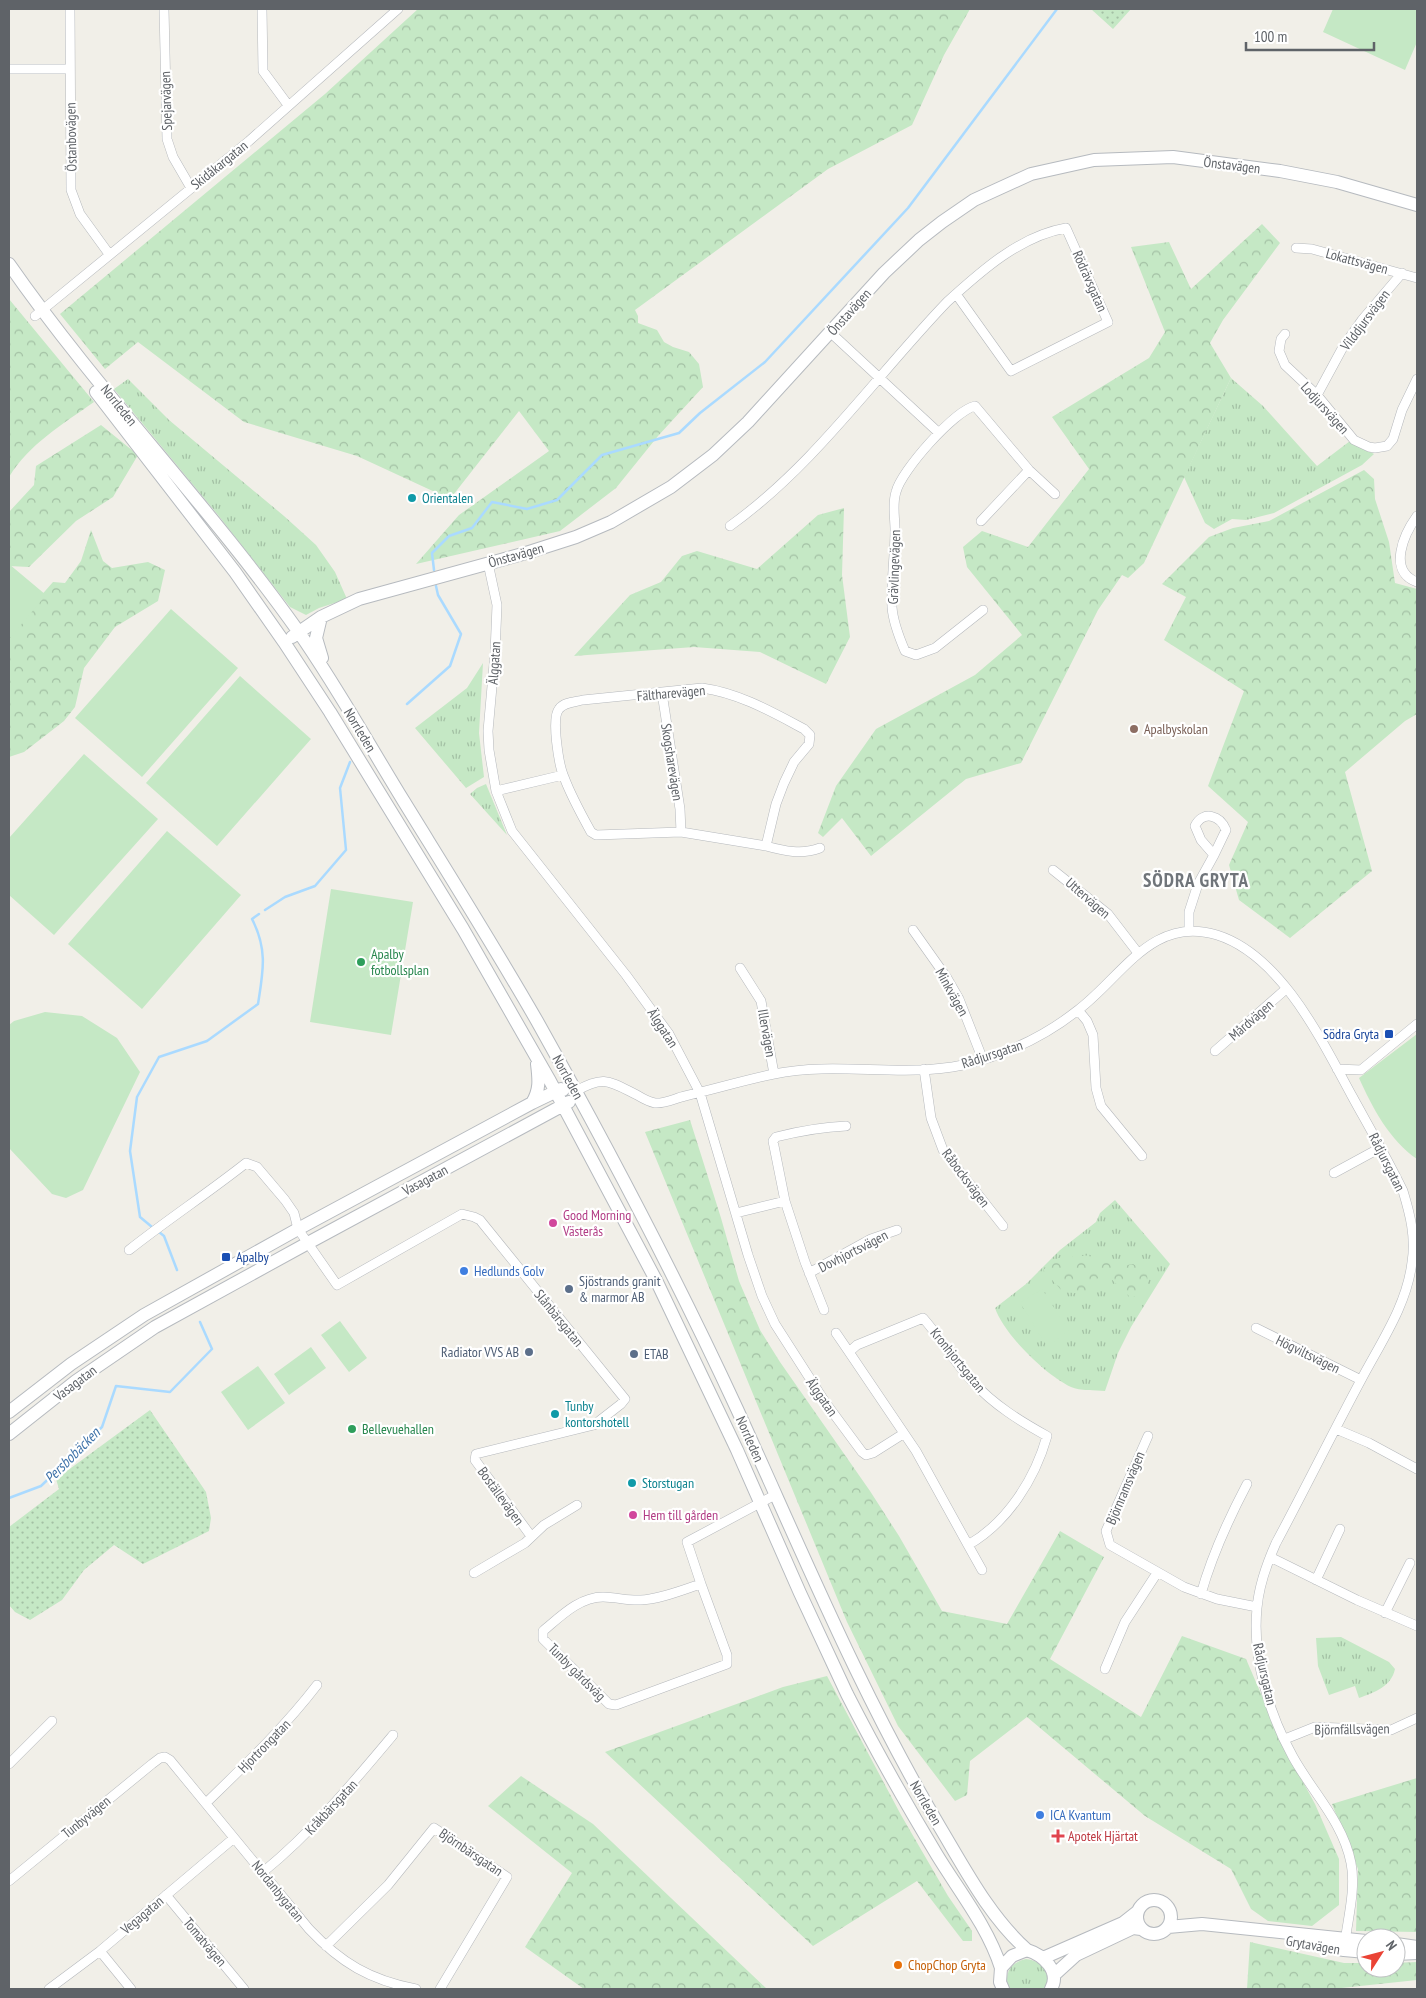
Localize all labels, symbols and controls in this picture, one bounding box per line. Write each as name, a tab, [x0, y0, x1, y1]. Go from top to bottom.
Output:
scale bar	[1246, 20, 1374, 52]
text: 100 m	[1254, 27, 1287, 46]
street label: Spejarvägen	[156, 71, 176, 131]
street label: Östanbovägen	[61, 102, 81, 172]
street label: Skidåkargatan	[187, 137, 251, 193]
street label: Önstavägen	[1203, 153, 1261, 177]
street label: Lokattsvägen	[1324, 244, 1390, 278]
street label: Rödrävsgatan	[1069, 248, 1111, 314]
street label: Önstavägen	[823, 285, 875, 339]
street label: Vilddjursvägen	[1336, 286, 1394, 355]
street label: Lodjursvägen	[1297, 378, 1353, 438]
street label: Norrleden	[97, 381, 141, 429]
place label: Orientalen	[422, 489, 473, 507]
marker: Orientalen	[406, 492, 418, 504]
street label: Grävlingevägen	[884, 529, 904, 605]
street label: Önstavägen	[486, 538, 546, 572]
street label: Älggatan	[484, 641, 504, 685]
street label: Fältharevägen	[636, 681, 706, 705]
street label: Norrleden	[340, 705, 380, 755]
place label: Apalbyskolan	[1144, 720, 1208, 738]
street label: Skogsharevägen	[657, 722, 687, 802]
marker: Apalbyskolan	[1128, 723, 1140, 735]
district label: SÖDRA GRYTA	[1143, 868, 1249, 892]
street label: Uttervägen	[1062, 874, 1114, 922]
place label: Apalby fotbollsplan	[371, 945, 429, 979]
marker: Apalby fotbollsplan	[355, 956, 367, 968]
street label: Minkvägen	[931, 965, 973, 1019]
street label: Mårdvägen	[1225, 996, 1277, 1044]
street label: Älggatan	[644, 1005, 682, 1051]
street label: Illervägen	[754, 1008, 780, 1058]
place label: Södra Gryta	[1323, 1025, 1379, 1043]
marker: Södra Gryta	[1383, 1028, 1395, 1040]
street label: Rådjursgatan	[959, 1036, 1025, 1072]
street label: Norrleden	[548, 1052, 588, 1102]
street label: Rådjursgatan	[1365, 1130, 1409, 1194]
street label: Råbocksvägen	[938, 1145, 994, 1211]
street label: Vasagatan	[398, 1161, 451, 1200]
place label: Good Morning Västerås	[562, 1206, 631, 1240]
marker: Good Morning Västerås	[547, 1217, 559, 1229]
street label: Dovhjortsvägen	[815, 1226, 891, 1276]
place label: Apalby	[236, 1248, 270, 1266]
marker: Apalby	[220, 1251, 232, 1263]
place label: Hedlunds Golv	[474, 1262, 545, 1280]
marker: Hedlunds Golv	[458, 1265, 470, 1277]
place label: Sjöstrands granit & marmor AB	[579, 1272, 661, 1306]
marker: Sjöstrands granit & marmor AB	[563, 1283, 575, 1295]
street label: Slånbärsgatan	[530, 1286, 588, 1350]
street label: Kronhjortsgatan	[927, 1324, 989, 1396]
street label: Högviltsvägen	[1273, 1331, 1343, 1377]
place label: Radiator VVS AB	[441, 1343, 519, 1361]
place label: ETAB	[644, 1345, 669, 1363]
marker: Radiator VVS AB	[523, 1346, 535, 1358]
marker: ETAB	[628, 1348, 640, 1360]
street label: Vasagatan	[49, 1361, 100, 1406]
street label: Älggatan	[802, 1374, 842, 1420]
place label: Tunby kontorshotell	[565, 1397, 630, 1431]
marker: Tunby kontorshotell	[549, 1408, 561, 1420]
street label: Norrleden	[732, 1413, 768, 1465]
place label: Bellevuehallen	[362, 1420, 434, 1438]
water label: Persbobäcken	[40, 1422, 105, 1487]
marker: Bellevuehallen	[346, 1423, 358, 1435]
street label: Björnramsvägen	[1101, 1449, 1149, 1527]
street label: Boställevägen	[474, 1463, 528, 1529]
place label: Storstugan	[642, 1474, 694, 1492]
marker: Storstugan	[626, 1477, 638, 1489]
place label: Hem till gården	[643, 1506, 718, 1524]
marker: Hem till gården	[627, 1509, 639, 1521]
street label: Tunby gårdsväg	[544, 1639, 610, 1705]
street label: Rådjursgatan	[1249, 1641, 1281, 1707]
street label: Hjortrongatan	[234, 1715, 294, 1777]
street label: Björnfällsvägen	[1314, 1719, 1390, 1739]
street label: Kråkbärsgatan	[301, 1776, 361, 1838]
street label: Norrleden	[906, 1778, 946, 1828]
street label: Tunbyvägen	[58, 1792, 114, 1842]
place label: ICA Kvantum	[1050, 1806, 1111, 1824]
marker: ICA Kvantum	[1034, 1809, 1046, 1821]
street label: Björnbärsgatan	[436, 1824, 506, 1880]
place label: Apotek Hjärtat	[1068, 1827, 1138, 1845]
marker: Apotek Hjärtat	[1052, 1830, 1064, 1842]
street label: Nordanbygatan	[248, 1857, 308, 1925]
street label: Vegagatan	[116, 1892, 167, 1939]
street label: Tomatvägen	[179, 1914, 231, 1970]
north arrow	[1356, 1928, 1406, 1978]
street label: Grytavägen	[1285, 1931, 1341, 1959]
text: N	[1382, 1937, 1401, 1954]
place label: ChopChop Gryta	[908, 1956, 986, 1974]
marker: ChopChop Gryta	[892, 1959, 904, 1971]

